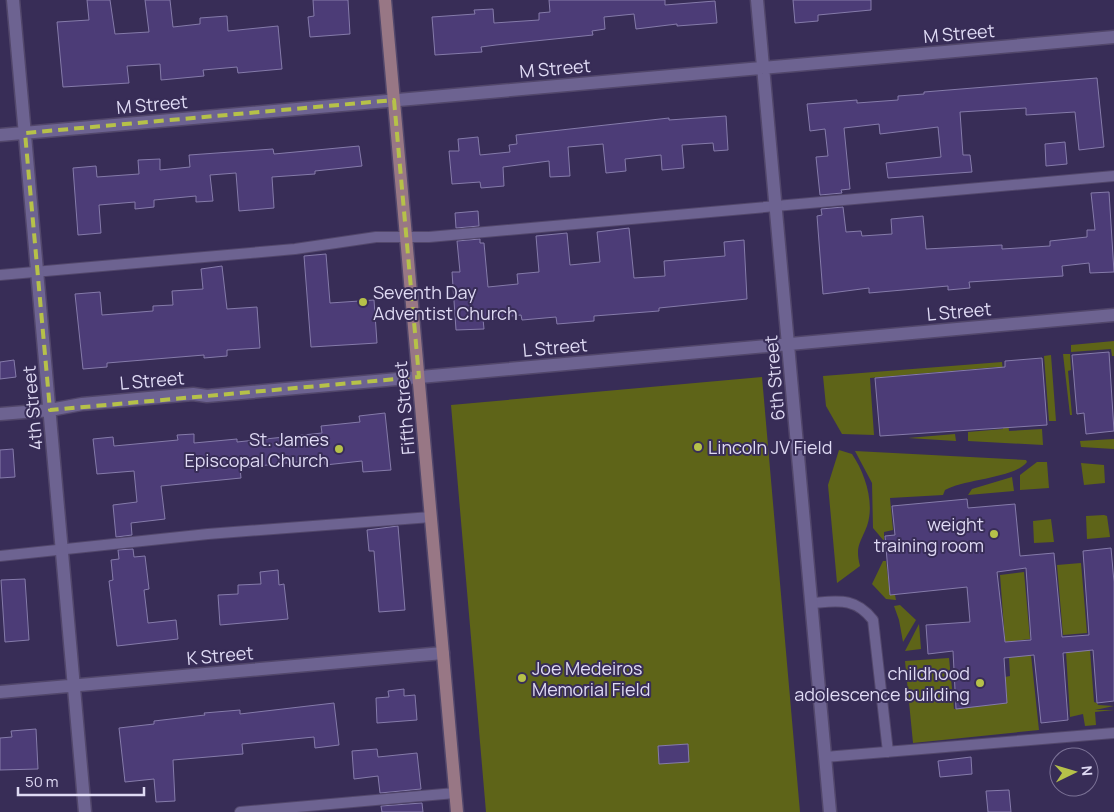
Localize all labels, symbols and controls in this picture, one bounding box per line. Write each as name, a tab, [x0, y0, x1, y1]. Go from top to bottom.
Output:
street label: M Street	[922, 18, 996, 48]
street label: M Street	[518, 53, 592, 83]
street label: M Street	[115, 89, 189, 119]
place label: Seventh Day Adventist Church	[373, 280, 518, 325]
marker: Seventh Day Adventist Church	[357, 296, 369, 308]
street label: L Street	[926, 296, 992, 326]
street label: L Street	[522, 332, 588, 362]
street label: 6th Street	[758, 334, 790, 422]
street label: Fifth Street	[388, 360, 420, 456]
street label: 4th Street	[16, 365, 48, 451]
street label: L Street	[119, 365, 185, 395]
place label: St. James Episcopal Church	[184, 427, 329, 472]
place label: Lincoln JV Field	[708, 435, 832, 459]
marker: Lincoln JV Field	[692, 441, 704, 453]
marker: St. James Episcopal Church	[333, 443, 345, 455]
place label: weight training room	[874, 512, 984, 557]
marker: weight training room	[988, 528, 1000, 540]
street label: K Street	[186, 640, 254, 670]
place label: Joe Medeiros Memorial Field	[532, 656, 650, 701]
place label: childhood adolescence building	[794, 661, 970, 706]
marker: Joe Medeiros Memorial Field	[516, 672, 528, 684]
marker: childhood adolescence building	[974, 677, 986, 689]
north arrow	[1049, 747, 1099, 797]
scale bar	[18, 764, 144, 796]
text: N	[1078, 765, 1097, 777]
text: 50 m	[25, 771, 59, 792]

